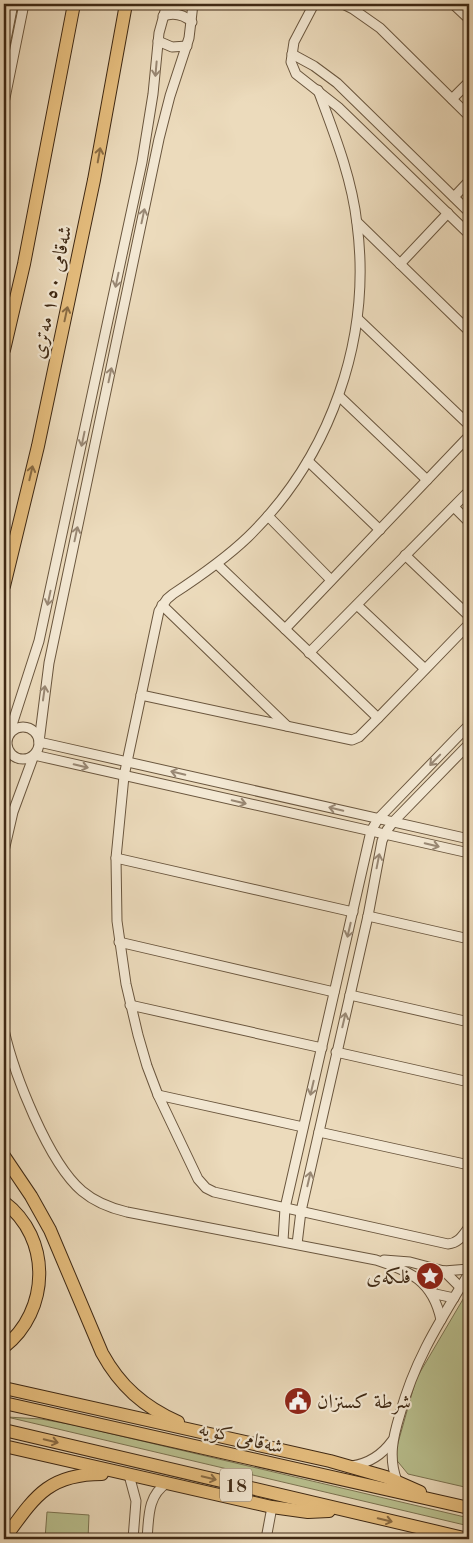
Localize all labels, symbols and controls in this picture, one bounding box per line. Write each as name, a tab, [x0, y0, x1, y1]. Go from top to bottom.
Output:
one-way arrow	[151, 60, 160, 76]
one-way arrow	[94, 147, 104, 163]
one-way arrow	[139, 208, 148, 224]
street label: شەقامی ١٥٠ مەتری	[29, 224, 77, 361]
one-way arrow	[112, 272, 121, 288]
one-way arrow	[62, 307, 71, 323]
one-way arrow	[106, 367, 115, 383]
one-way arrow	[78, 430, 87, 446]
one-way arrow	[27, 465, 36, 481]
one-way arrow	[72, 527, 82, 543]
one-way arrow	[43, 589, 53, 605]
one-way arrow	[39, 686, 49, 702]
one-way arrow	[429, 753, 441, 766]
one-way arrow	[73, 762, 89, 771]
one-way arrow	[170, 768, 186, 777]
one-way arrow	[231, 798, 247, 807]
one-way arrow	[329, 804, 345, 813]
one-way arrow	[424, 841, 440, 850]
one-way arrow	[374, 853, 383, 869]
one-way arrow	[344, 921, 353, 937]
one-way arrow	[340, 1012, 349, 1028]
one-way arrow	[307, 1079, 316, 1095]
one-way arrow	[305, 1171, 314, 1187]
place icon: فلکەی	[415, 1261, 445, 1291]
place label: فلکەی	[366, 1266, 411, 1288]
public building icon: شرطة كسنزان	[283, 1386, 313, 1416]
place label: شرطة كسنزان	[317, 1392, 411, 1415]
street label: شەقامی کۆیە	[196, 1419, 285, 1459]
one-way arrow	[43, 1437, 59, 1446]
road number: 18	[220, 1468, 252, 1502]
one-way arrow	[201, 1474, 217, 1483]
one-way arrow	[376, 1516, 392, 1525]

